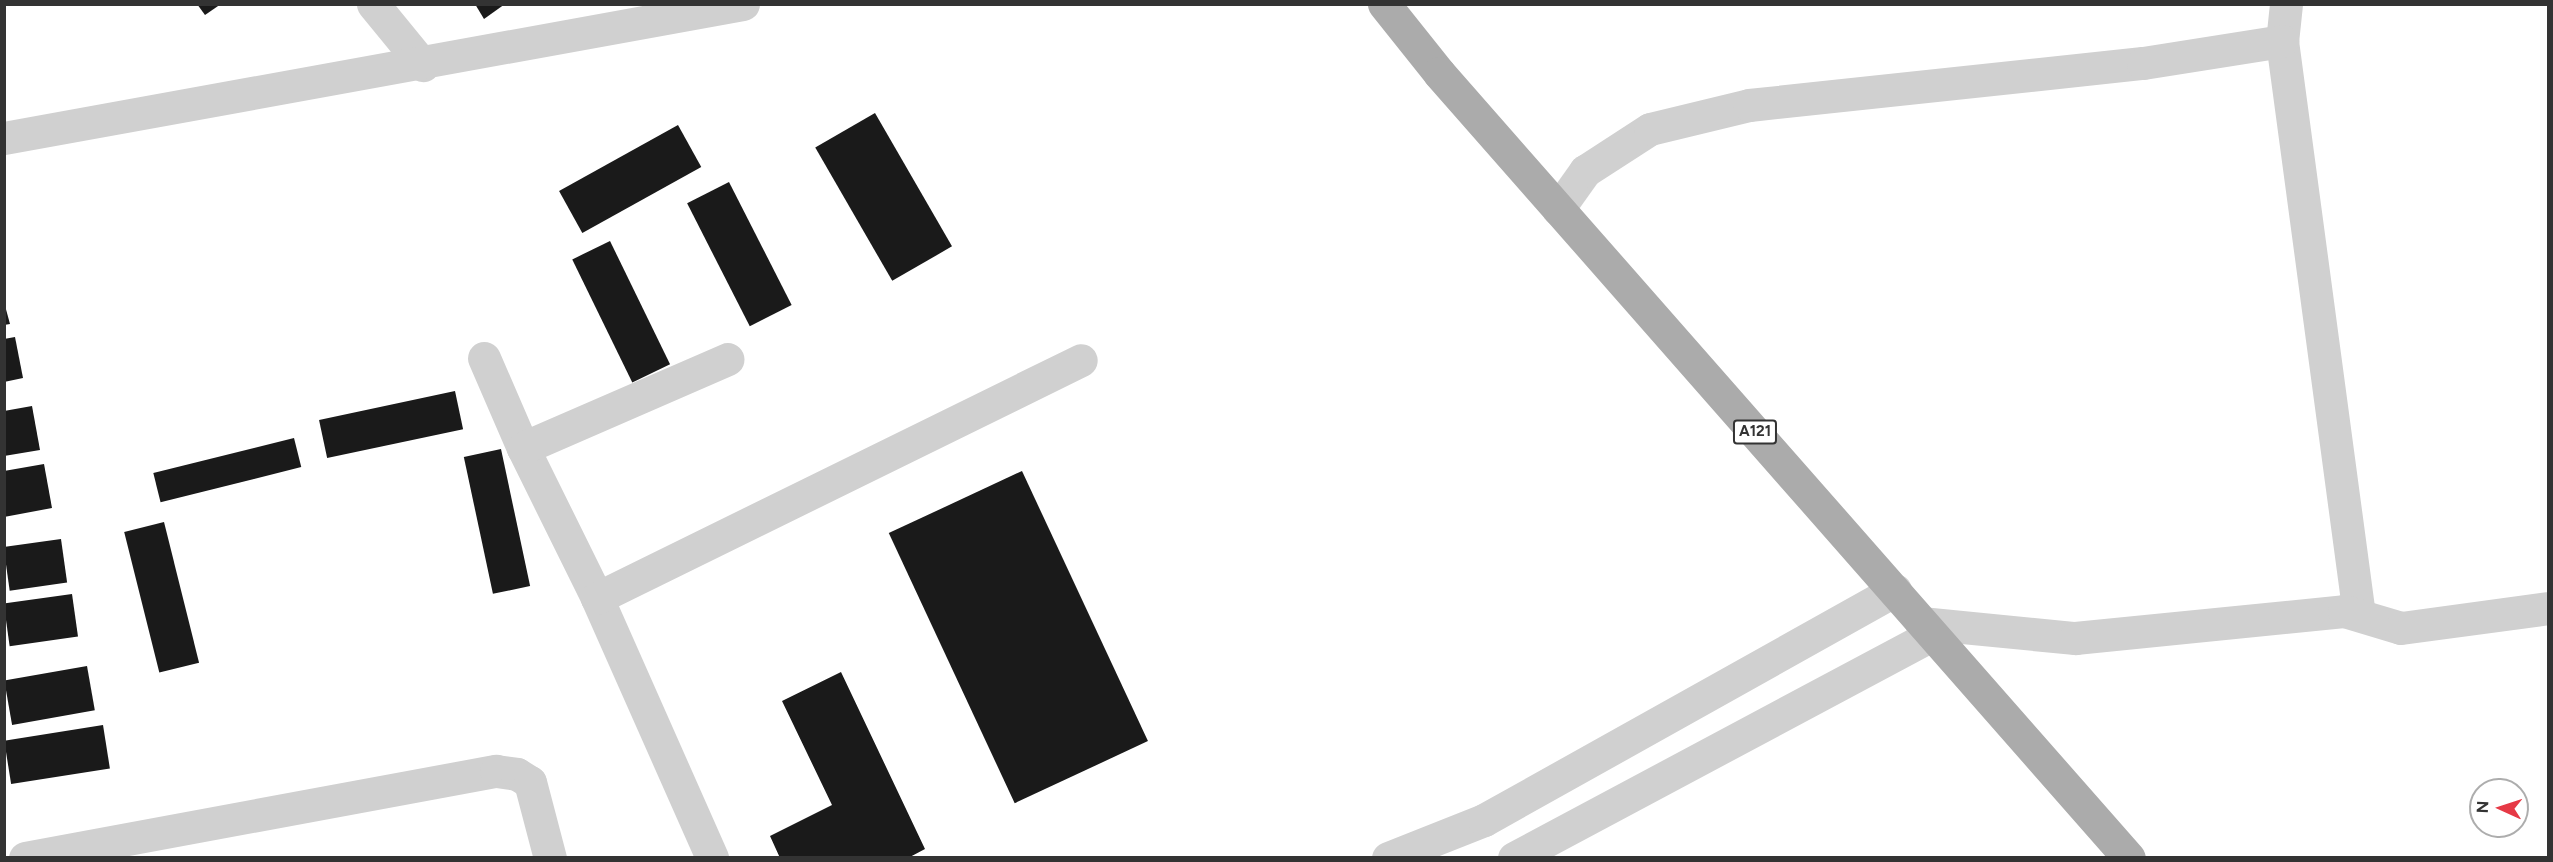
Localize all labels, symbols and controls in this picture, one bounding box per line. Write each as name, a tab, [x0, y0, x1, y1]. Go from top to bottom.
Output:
road number: A121	[1732, 420, 1778, 444]
north arrow	[2469, 778, 2529, 838]
text: N	[2473, 800, 2492, 814]

